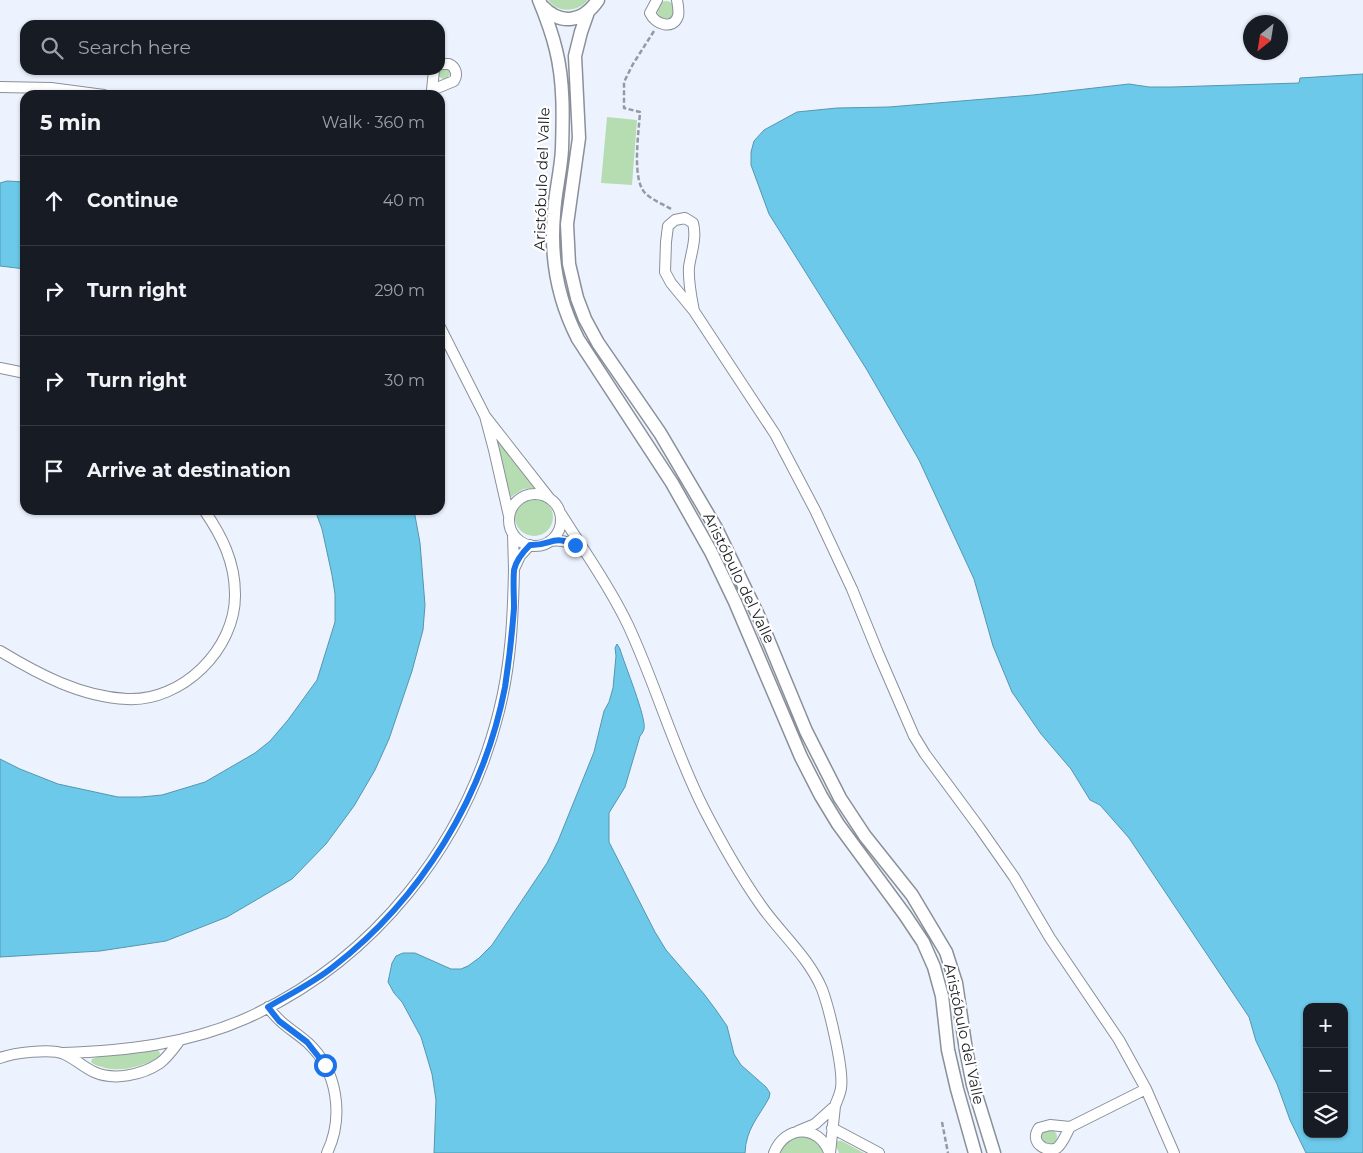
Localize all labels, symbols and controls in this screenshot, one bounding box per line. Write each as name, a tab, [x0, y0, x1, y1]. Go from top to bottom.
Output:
north arrow	[1243, 15, 1288, 60]
search box	[20, 20, 445, 75]
icon: search	[38, 34, 66, 62]
text: Search here	[78, 36, 191, 59]
street label: Aristóbulo del Valle	[529, 107, 554, 251]
text: 5 min	[40, 110, 101, 135]
text: Walk · 360 m	[322, 113, 425, 132]
icon: ahead	[40, 187, 68, 215]
text: Continue	[87, 189, 178, 212]
text: 40 m	[383, 191, 425, 210]
icon: right	[40, 277, 68, 305]
text: Turn right	[87, 279, 187, 302]
text: 290 m	[374, 281, 425, 300]
icon: right	[40, 367, 68, 395]
text: Turn right	[87, 369, 187, 392]
text: 30 m	[384, 371, 425, 390]
icon: arrive	[40, 457, 68, 485]
text: Arrive at destination	[87, 459, 291, 482]
street label: Aristóbulo del Valle	[699, 509, 779, 647]
route end	[564, 534, 587, 557]
street label: Aristóbulo del Valle	[940, 962, 989, 1106]
map controls	[1303, 1003, 1348, 1138]
button: +	[1303, 1003, 1348, 1048]
button: −	[1303, 1048, 1348, 1093]
route start	[314, 1054, 337, 1077]
button: layers	[1303, 1093, 1348, 1138]

